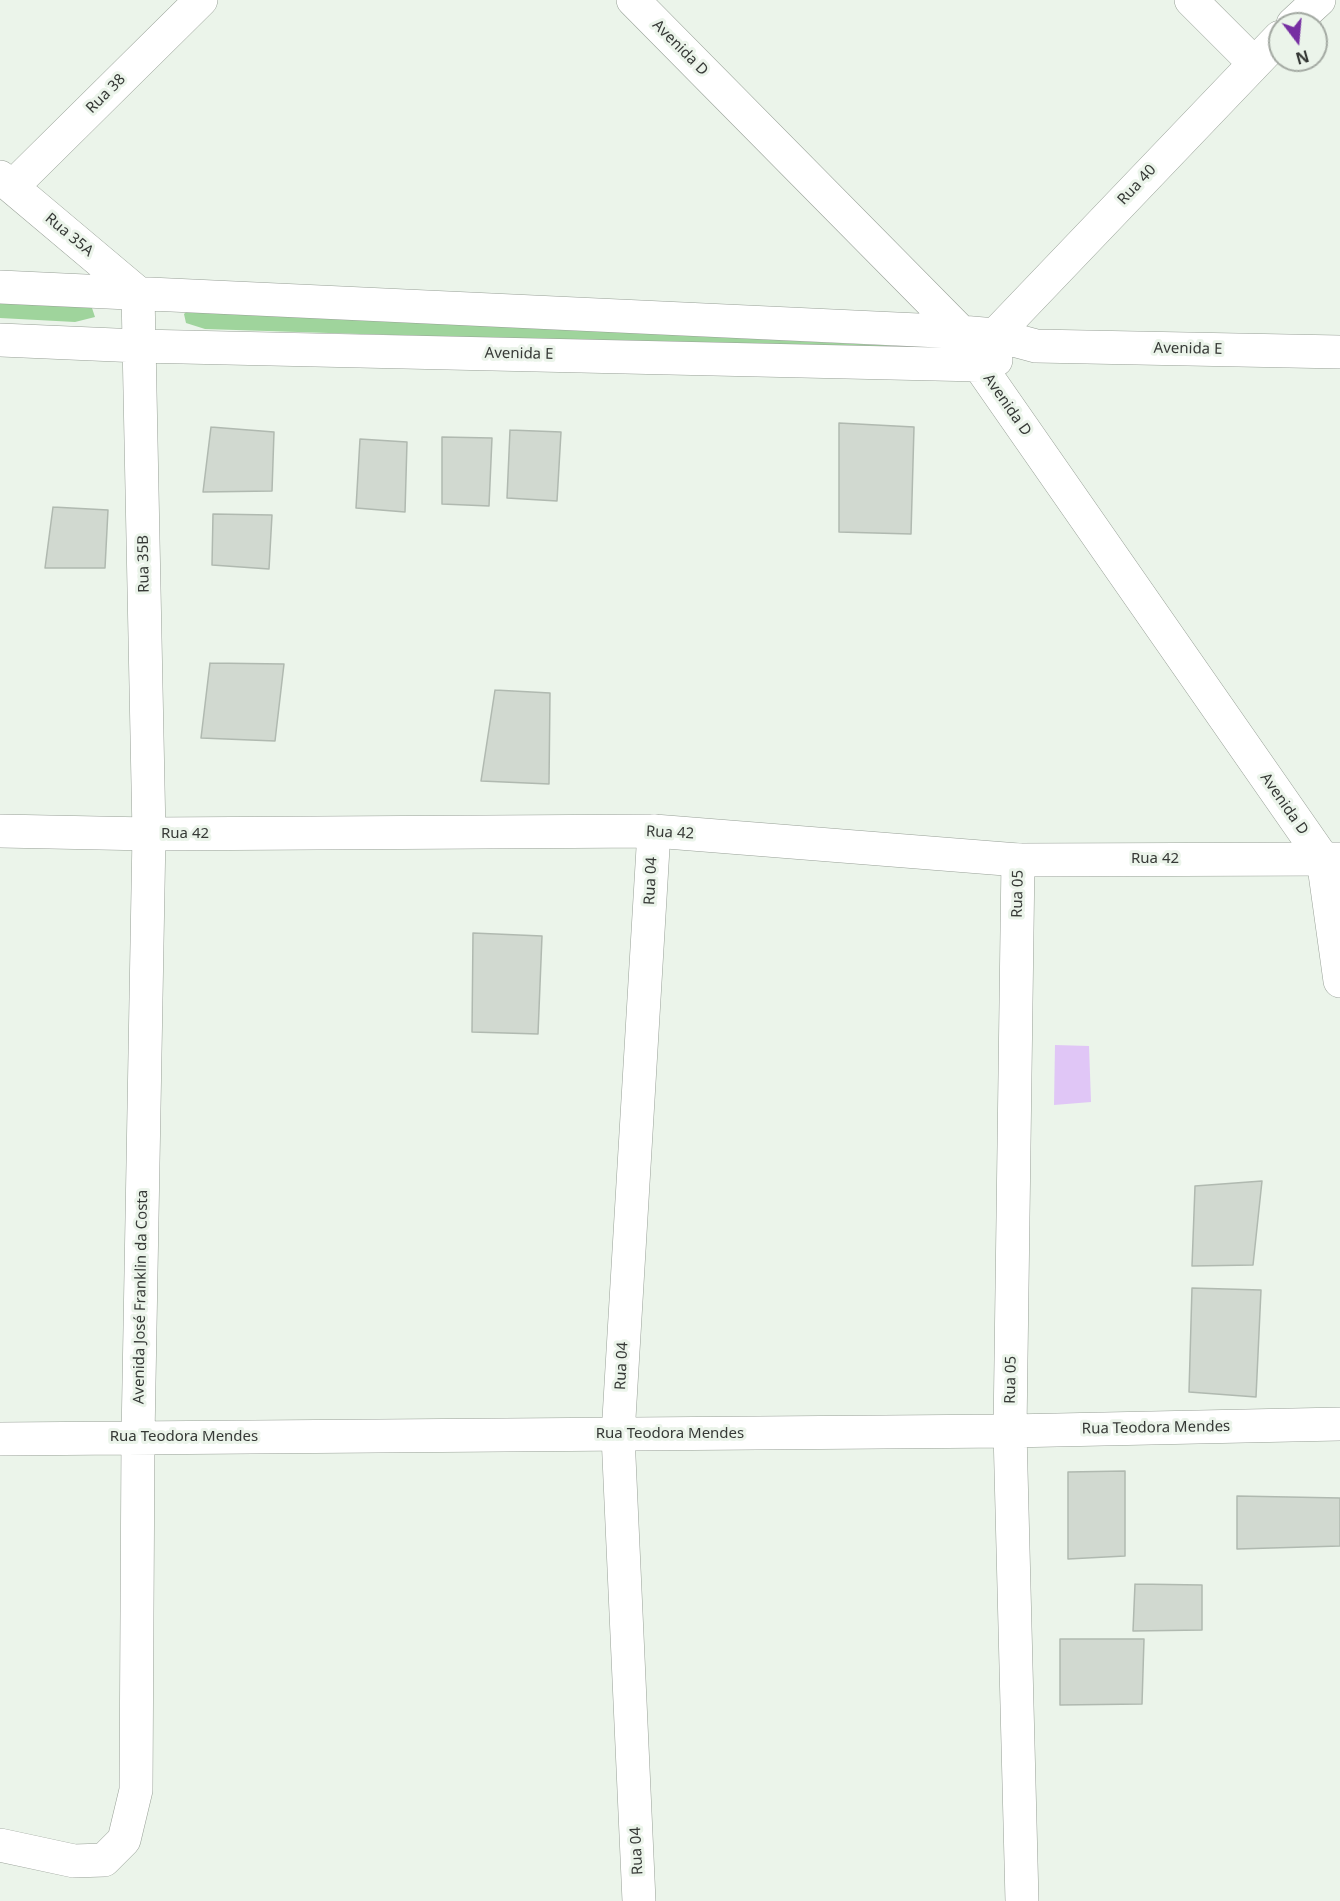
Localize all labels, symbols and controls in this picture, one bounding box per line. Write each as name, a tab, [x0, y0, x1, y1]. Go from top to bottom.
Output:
north arrow	[1268, 12, 1328, 72]
street label: Avenida D	[648, 16, 712, 80]
text: N	[1293, 45, 1312, 70]
street label: Rua 38	[83, 71, 129, 117]
street label: Rua 40	[1114, 161, 1160, 209]
street label: Rua 35A	[41, 210, 97, 260]
street label: Avenida E	[1154, 339, 1222, 359]
street label: Avenida E	[485, 344, 553, 364]
street label: Avenida D	[979, 371, 1035, 439]
street label: Rua 35B	[134, 535, 154, 593]
street label: Avenida D	[1256, 770, 1312, 838]
street label: Rua 42	[646, 823, 694, 843]
street label: Rua 42	[161, 825, 209, 843]
street label: Rua 42	[1131, 850, 1179, 868]
street label: Rua 04	[641, 857, 661, 905]
street label: Rua 05	[1009, 870, 1027, 918]
street label: Avenida José Franklin da Costa	[130, 1190, 152, 1404]
street label: Rua 04	[612, 1342, 632, 1390]
street label: Rua 05	[1002, 1356, 1020, 1404]
street label: Rua Teodora Mendes	[1082, 1418, 1230, 1438]
street label: Rua Teodora Mendes	[596, 1425, 744, 1443]
street label: Rua Teodora Mendes	[110, 1428, 258, 1446]
street label: Rua 04	[627, 1827, 647, 1875]

